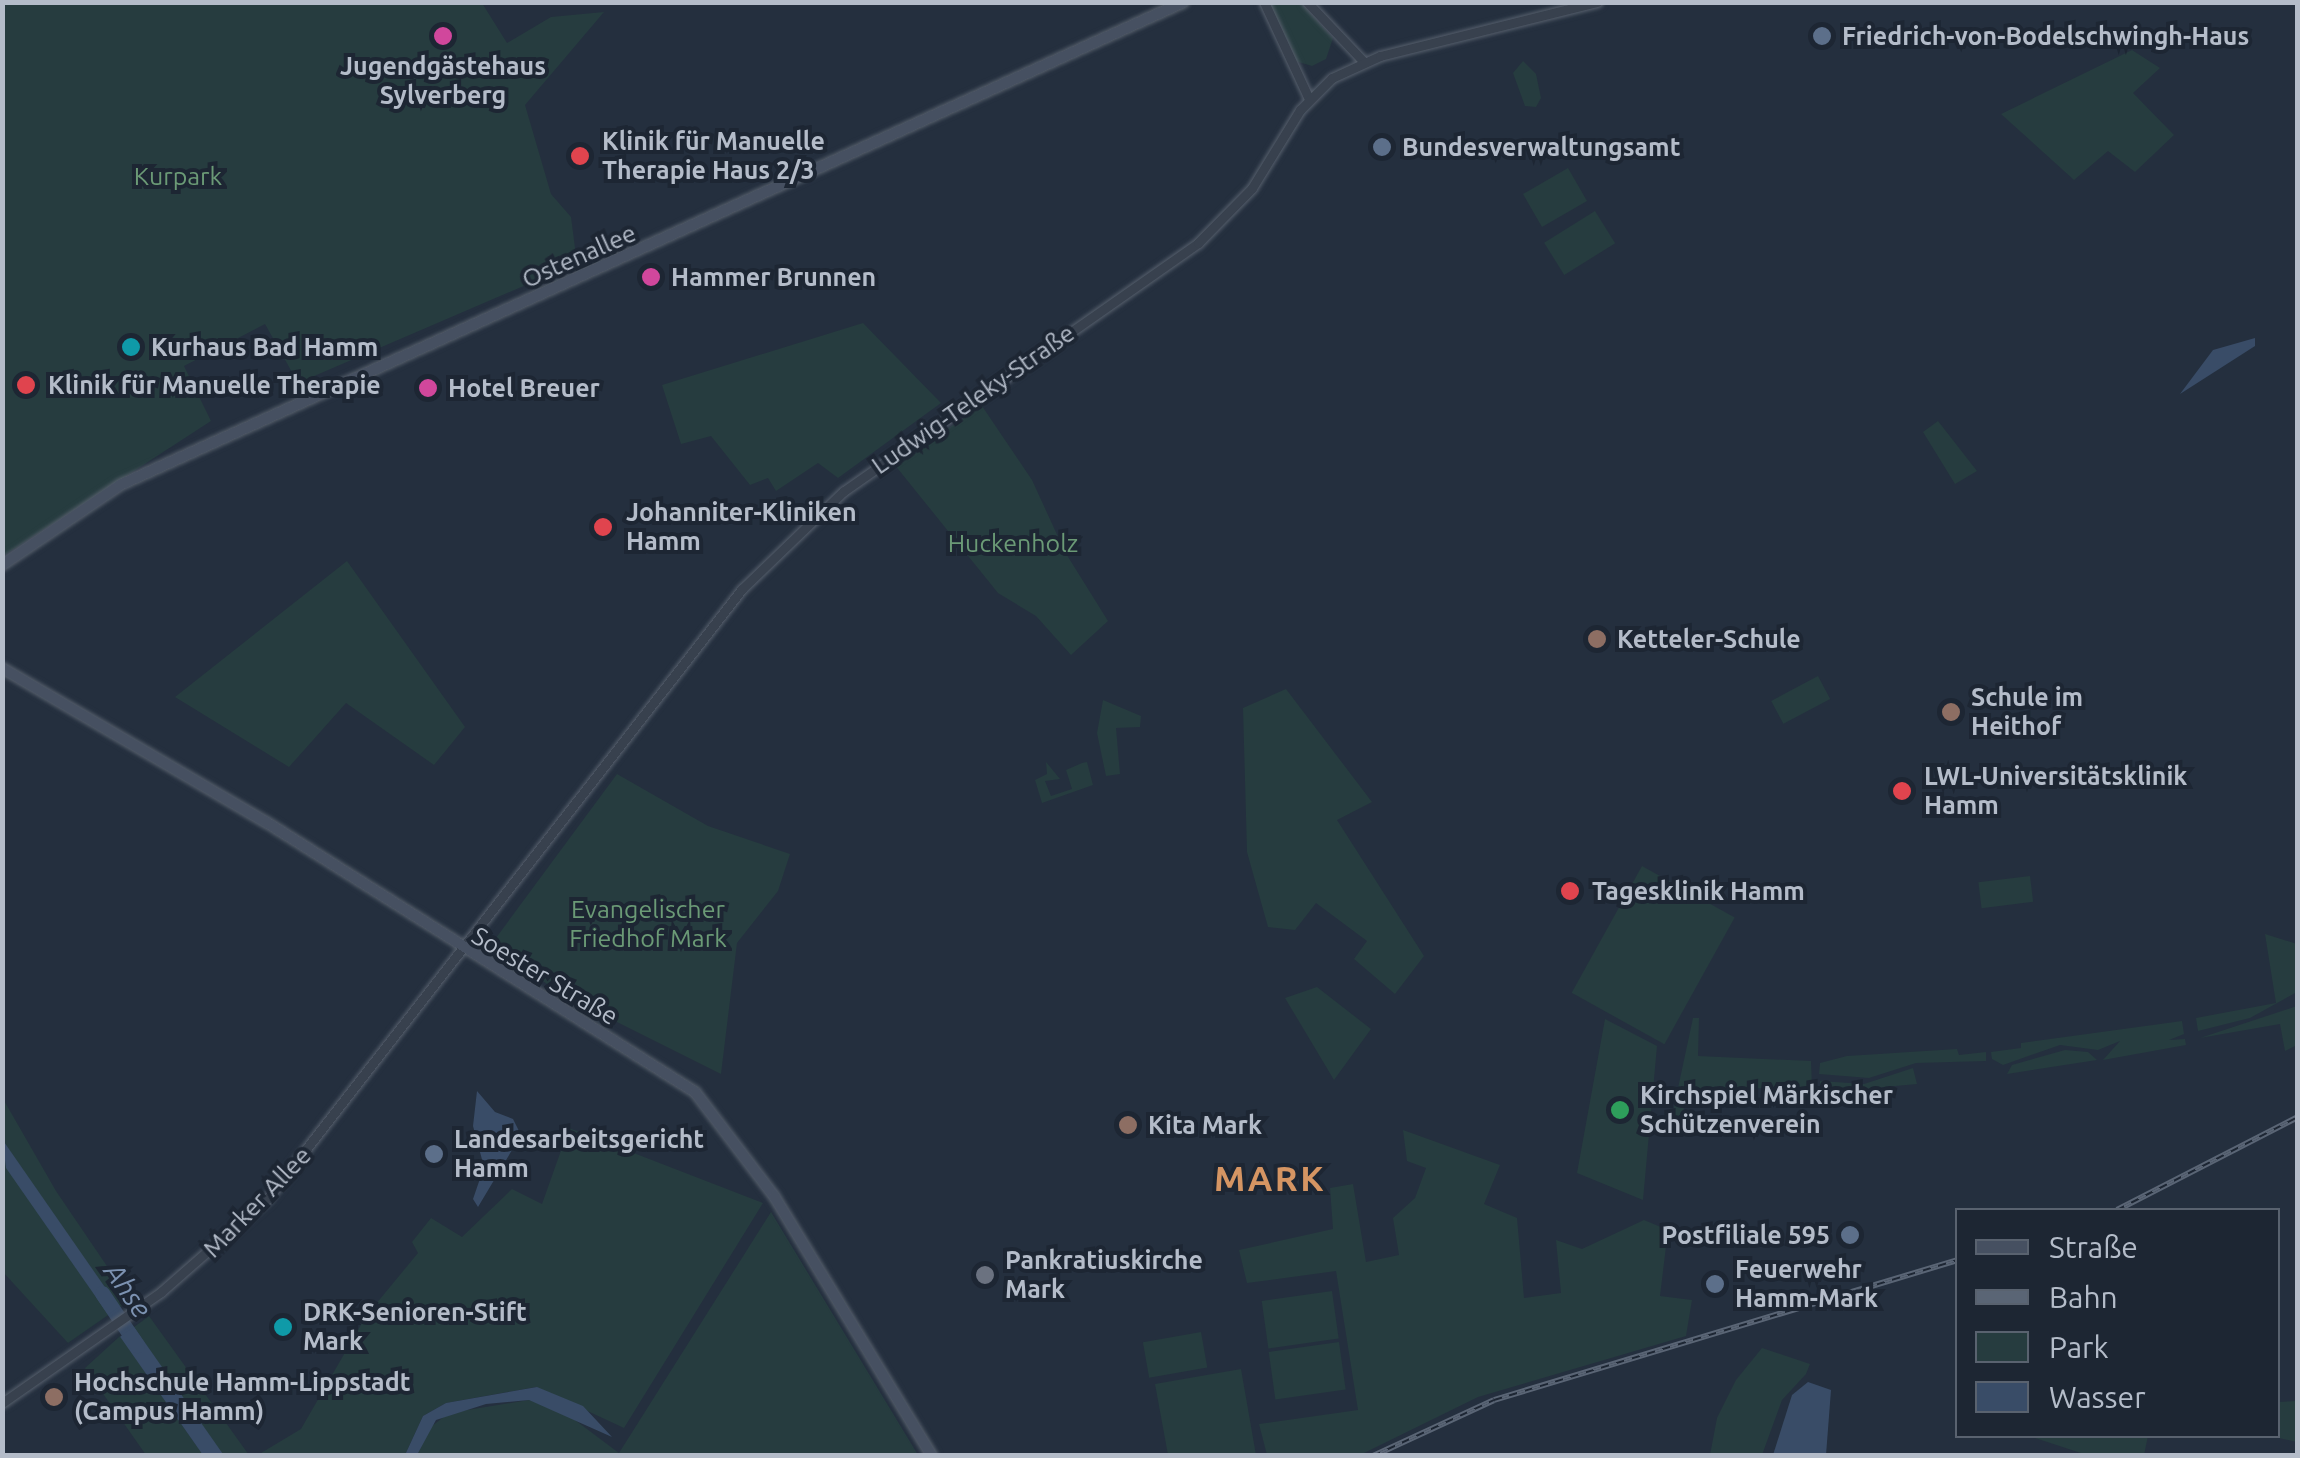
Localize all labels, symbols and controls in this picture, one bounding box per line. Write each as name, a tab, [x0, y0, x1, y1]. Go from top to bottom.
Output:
place label: Friedrich-von-Bodelschwingh-Haus	[1842, 21, 2249, 51]
marker: Jugendgästehaus Sylverberg	[432, 25, 454, 47]
marker: Friedrich-von-Bodelschwingh-Haus	[1811, 25, 1833, 47]
place label: Jugendgästehaus Sylverberg	[340, 52, 546, 111]
place label: Klinik für Manuelle Therapie Haus 2/3	[602, 127, 825, 186]
place label: Bundesverwaltungsamt	[1402, 132, 1680, 162]
marker: Bundesverwaltungsamt	[1371, 136, 1393, 158]
marker: Klinik für Manuelle Therapie Haus 2/3	[567, 143, 593, 169]
park label: Kurpark	[134, 161, 222, 191]
street label: Ostenallee	[517, 218, 641, 294]
place label: Hammer Brunnen	[671, 262, 876, 292]
marker: Hammer Brunnen	[640, 266, 662, 288]
street label: Ludwig-Teleky-Straße	[866, 318, 1080, 480]
place label: Kurhaus Bad Hamm	[151, 332, 378, 362]
marker: Kurhaus Bad Hamm	[120, 336, 142, 358]
place label: Klinik für Manuelle Therapie	[48, 370, 381, 400]
marker: Klinik für Manuelle Therapie	[13, 372, 39, 398]
place label: Hotel Breuer	[448, 373, 600, 403]
marker: Hotel Breuer	[417, 377, 439, 399]
place label: Johanniter-Kliniken Hamm	[626, 498, 857, 557]
marker: Johanniter-Kliniken Hamm	[590, 514, 616, 540]
park label: Huckenholz	[948, 528, 1078, 558]
place label: Ketteler-Schule	[1617, 624, 1801, 654]
marker: Ketteler-Schule	[1586, 628, 1608, 650]
place label: Schule im Heithof	[1971, 683, 2083, 742]
marker: Schule im Heithof	[1940, 701, 1962, 723]
place label: LWL-Universitätsklinik Hamm	[1924, 762, 2187, 821]
marker: LWL-Universitätsklinik Hamm	[1889, 778, 1915, 804]
place label: Tagesklinik Hamm	[1592, 876, 1805, 906]
marker: Tagesklinik Hamm	[1557, 878, 1583, 904]
park label: Evangelischer Friedhof Mark	[569, 895, 727, 954]
street label: Soester Straße	[466, 921, 624, 1031]
place label: Kirchspiel Märkischer Schützenverein	[1640, 1081, 1893, 1140]
marker: Kirchspiel Märkischer Schützenverein	[1609, 1099, 1631, 1121]
place label: Kita Mark	[1148, 1110, 1262, 1140]
marker: Kita Mark	[1117, 1114, 1139, 1136]
place label: Landesarbeitsgericht Hamm	[454, 1125, 704, 1184]
street label: Marker Allee	[197, 1140, 317, 1264]
marker: Landesarbeitsgericht Hamm	[423, 1143, 445, 1165]
district label: MARK	[1214, 1157, 1326, 1199]
legend	[1955, 1208, 2280, 1438]
place label: Postfiliale 595	[1661, 1220, 1830, 1250]
marker: Postfiliale 595	[1839, 1224, 1861, 1246]
text: Straße	[2049, 1230, 2138, 1264]
place label: Pankratiuskirche Mark	[1005, 1246, 1203, 1305]
place label: Feuerwehr Hamm-Mark	[1735, 1255, 1878, 1314]
water label: Ahse	[97, 1256, 159, 1324]
marker: Pankratiuskirche Mark	[974, 1264, 996, 1286]
marker: Feuerwehr Hamm-Mark	[1704, 1273, 1726, 1295]
text: Bahn	[2049, 1280, 2118, 1314]
place label: DRK-Senioren-Stift Mark	[303, 1298, 527, 1357]
marker: DRK-Senioren-Stift Mark	[272, 1316, 294, 1338]
text: Park	[2049, 1330, 2109, 1364]
place label: Hochschule Hamm-Lippstadt (Campus Hamm)	[74, 1368, 410, 1427]
text: Wasser	[2049, 1380, 2146, 1414]
marker: Hochschule Hamm-Lippstadt (Campus Hamm)	[43, 1386, 65, 1408]

